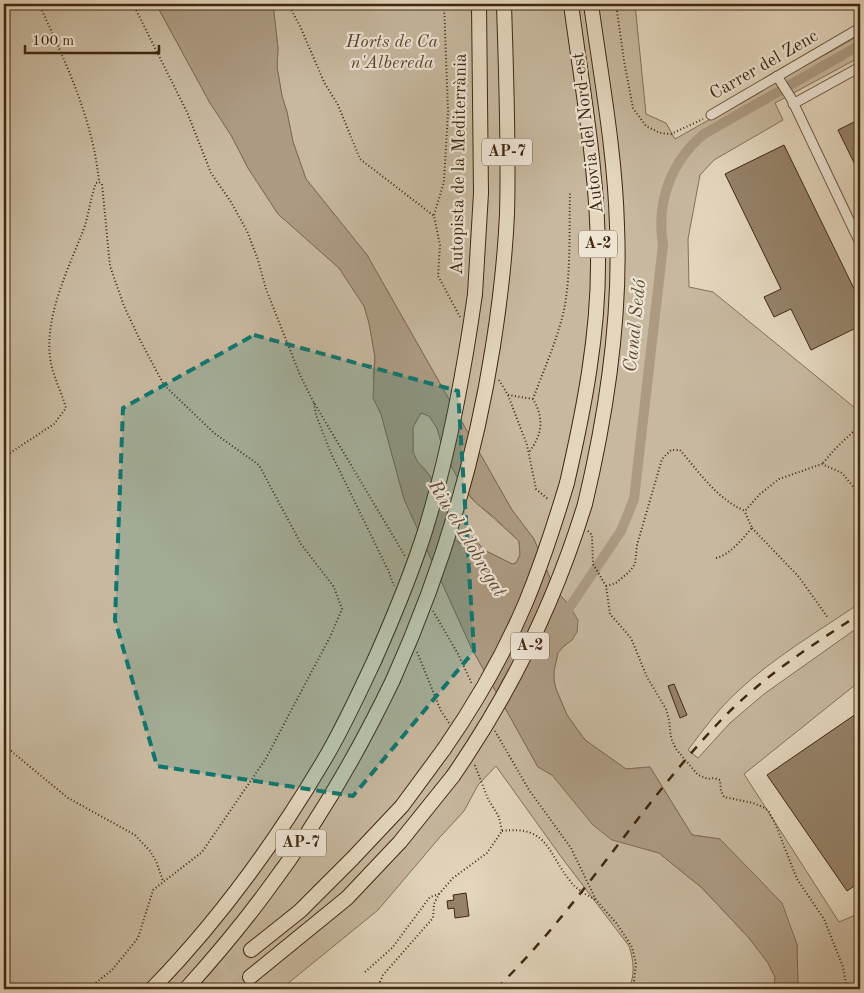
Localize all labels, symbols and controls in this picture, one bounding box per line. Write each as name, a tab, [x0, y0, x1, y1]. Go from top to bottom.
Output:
scale bar	[25, 22, 159, 54]
street label: Carrer del Zenc	[707, 27, 821, 103]
park label: Horts de Ca n'Albereda	[345, 33, 439, 72]
text: 100 m	[32, 34, 74, 49]
street label: Autovia del Nord-est	[569, 51, 607, 215]
street label: Autopista de la Mediterrània	[448, 53, 470, 275]
road number: AP-7	[482, 138, 532, 166]
road number: A-2	[579, 230, 617, 258]
water label: Canal Sedó	[622, 277, 650, 373]
water label: Riu el Llobregat	[423, 476, 509, 601]
road number: A-2	[511, 632, 549, 659]
road number: AP-7	[276, 830, 326, 856]

